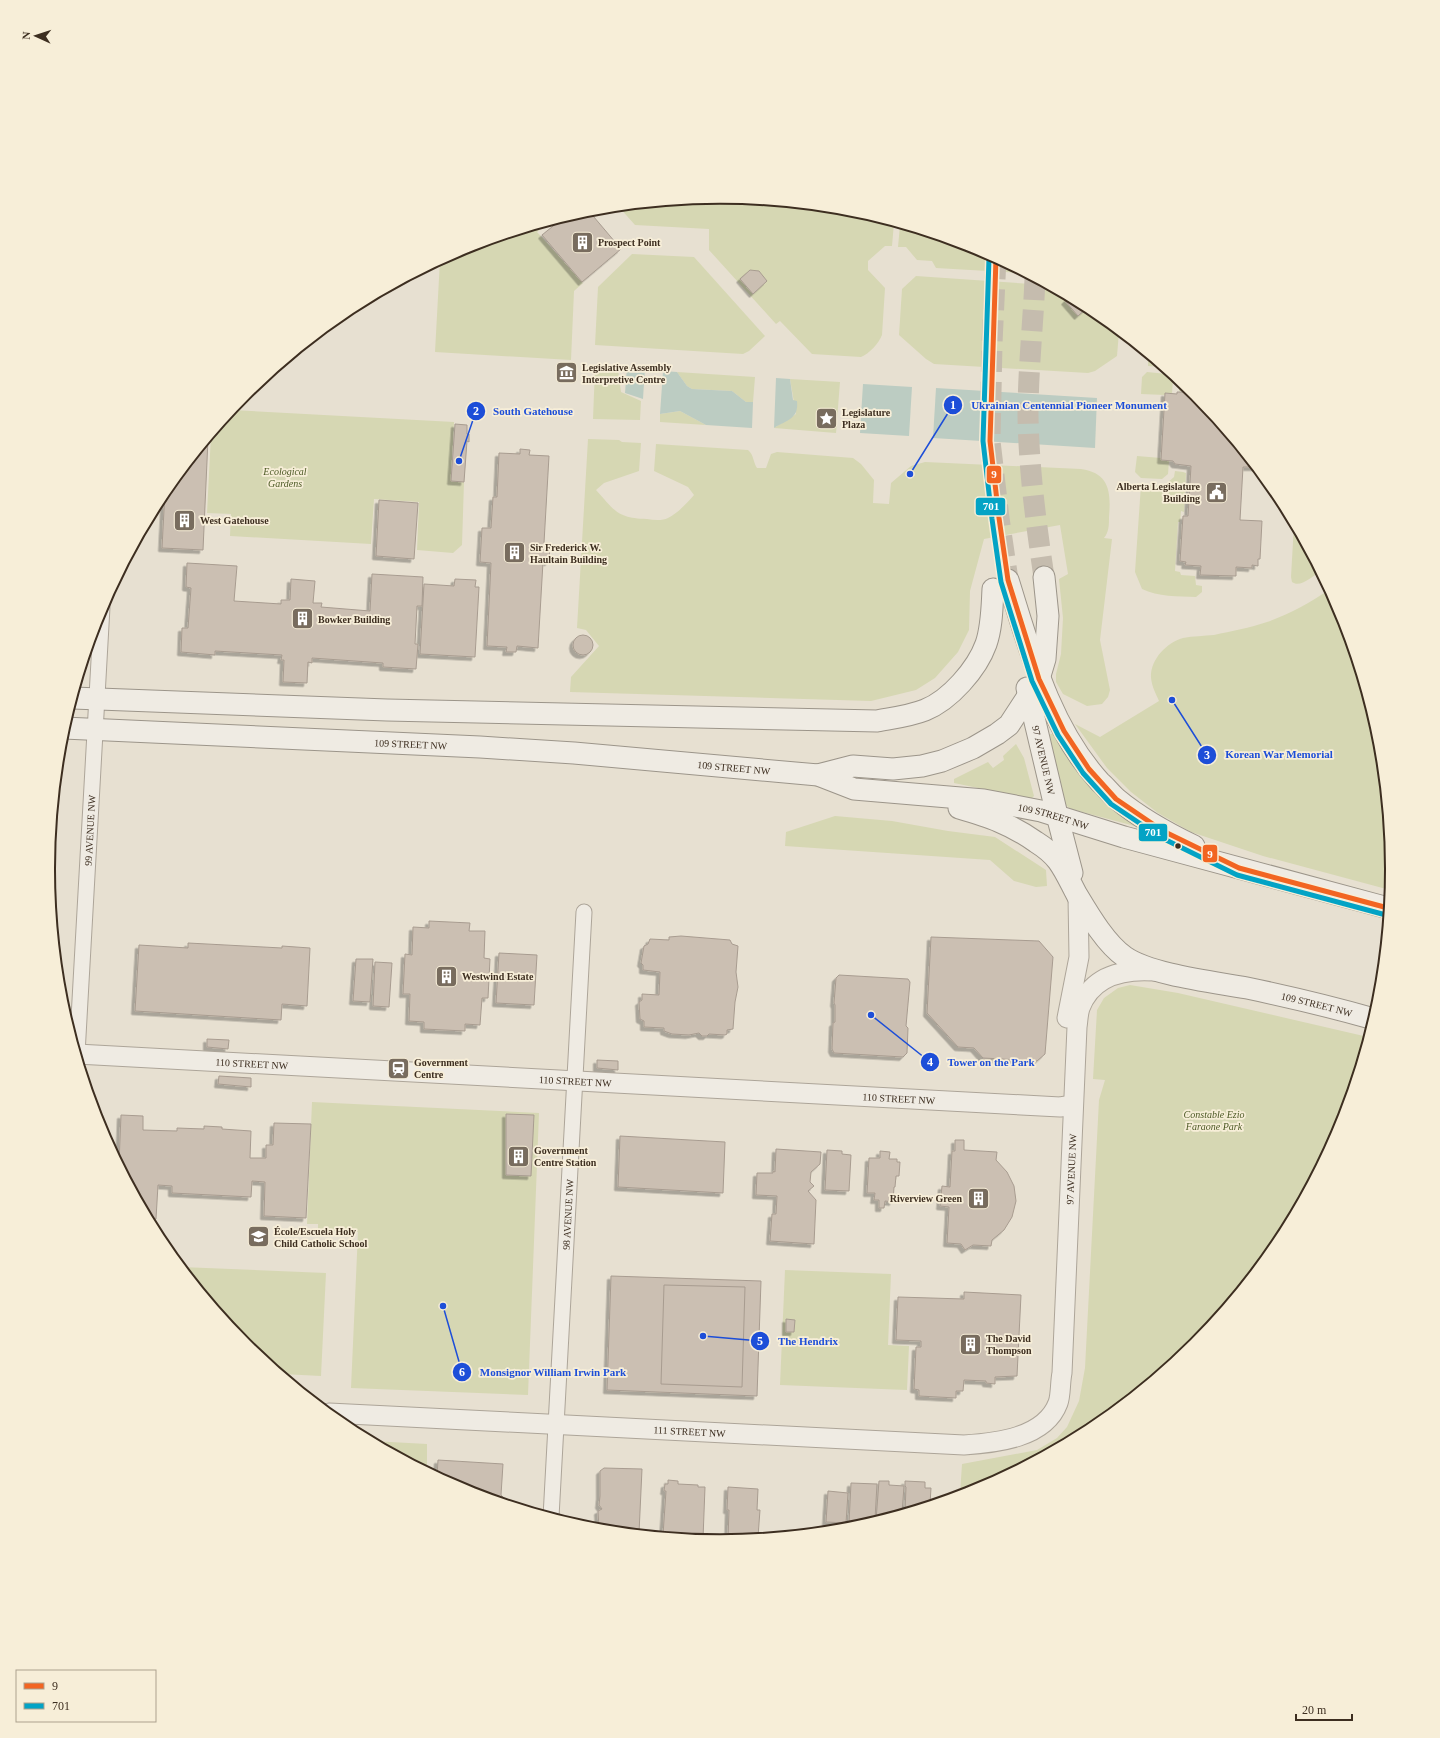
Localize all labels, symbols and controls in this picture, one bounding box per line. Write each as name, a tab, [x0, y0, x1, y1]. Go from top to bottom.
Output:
north arrow	[16, 16, 56, 56]
text: N	[20, 31, 32, 40]
building icon: Prospect Point	[569, 229, 595, 255]
place label: Prospect Point	[598, 237, 661, 248]
museum icon: Legislative Assembly Interpretive Centre	[553, 360, 579, 386]
place label: Legislative Assembly Interpretive Centre	[582, 362, 671, 385]
callout: Ukrainian Centennial Pioneer Monument	[943, 393, 1175, 416]
text: 1	[950, 398, 956, 412]
text: Ukrainian Centennial Pioneer Monument	[971, 399, 1167, 411]
callout: South Gatehouse	[466, 400, 581, 423]
text: 2	[473, 404, 479, 418]
text: South Gatehouse	[493, 405, 573, 417]
place icon: Legislature Plaza	[813, 405, 839, 431]
place label: Legislature Plaza	[842, 407, 891, 430]
line badge: 9	[986, 465, 1002, 484]
park label: Ecological Gardens	[262, 466, 307, 489]
text: 9	[991, 468, 997, 480]
public building icon: Alberta Legislature Building	[1203, 479, 1229, 505]
place label: Alberta Legislature Building	[1117, 481, 1201, 504]
line badge: 701	[975, 497, 1006, 516]
text: 701	[983, 500, 999, 512]
building icon: West Gatehouse	[171, 507, 197, 533]
place label: West Gatehouse	[200, 515, 269, 526]
building icon: Sir Frederick W. Haultain Building	[502, 540, 528, 566]
place label: Sir Frederick W. Haultain Building	[530, 542, 607, 565]
building icon: Bowker Building	[290, 606, 316, 632]
place label: Bowker Building	[318, 614, 390, 625]
street label: 97 AVENUE NW	[1030, 724, 1057, 796]
street label: 109 STREET NW	[374, 737, 448, 752]
callout: Korean War Memorial	[1197, 743, 1341, 766]
text: 3	[1204, 748, 1210, 762]
text: Korean War Memorial	[1225, 748, 1333, 760]
street label: 109 STREET NW	[697, 759, 771, 777]
street label: 99 AVENUE NW	[83, 794, 98, 866]
street label: 109 STREET NW	[1017, 802, 1091, 832]
line badge: 701	[1138, 823, 1168, 842]
text: 701	[1145, 826, 1161, 838]
unlabelled marker	[1173, 841, 1183, 851]
line badge: 9	[1202, 844, 1218, 863]
text: 9	[1207, 848, 1213, 860]
building icon: Westwind Estate	[434, 963, 460, 989]
place label: Westwind Estate	[462, 971, 534, 982]
street label: 109 STREET NW	[1280, 991, 1354, 1019]
callout: Tower on the Park	[920, 1050, 1043, 1073]
station icon: Government Centre	[385, 1055, 411, 1081]
text: 4	[927, 1055, 933, 1069]
street label: 110 STREET NW	[215, 1056, 289, 1071]
text: Tower on the Park	[947, 1056, 1035, 1068]
place label: Government Centre	[414, 1057, 469, 1080]
street label: 110 STREET NW	[539, 1074, 612, 1089]
street label: 110 STREET NW	[862, 1091, 936, 1106]
park label: Constable Ezio Faraone Park	[1184, 1109, 1244, 1132]
street label: 97 AVENUE NW	[1064, 1133, 1078, 1205]
building icon: Government Centre Station	[506, 1143, 532, 1169]
place label: Government Centre Station	[534, 1145, 597, 1168]
street label: 98 AVENUE NW	[561, 1178, 575, 1250]
building icon: Riverview Green	[965, 1185, 991, 1211]
place label: Riverview Green	[890, 1193, 962, 1204]
school or university icon: École/Escuela Holy Child Catholic School	[245, 1224, 271, 1250]
place label: École/Escuela Holy Child Catholic School	[274, 1226, 368, 1249]
callout: The Hendrix	[750, 1330, 846, 1353]
building icon: The David Thompson	[957, 1331, 983, 1357]
place label: The David Thompson	[986, 1333, 1032, 1356]
text: 5	[757, 1334, 763, 1348]
text: The Hendrix	[778, 1335, 839, 1347]
callout: Monsignor William Irwin Park	[452, 1361, 635, 1384]
text: 6	[459, 1365, 465, 1379]
text: Monsignor William Irwin Park	[480, 1366, 627, 1378]
street label: 111 STREET NW	[653, 1424, 727, 1439]
legend	[16, 1670, 156, 1722]
text: 9	[52, 1679, 58, 1693]
scale bar	[1296, 1696, 1352, 1722]
text: 701	[52, 1699, 70, 1713]
text: 20 m	[1302, 1703, 1327, 1717]

